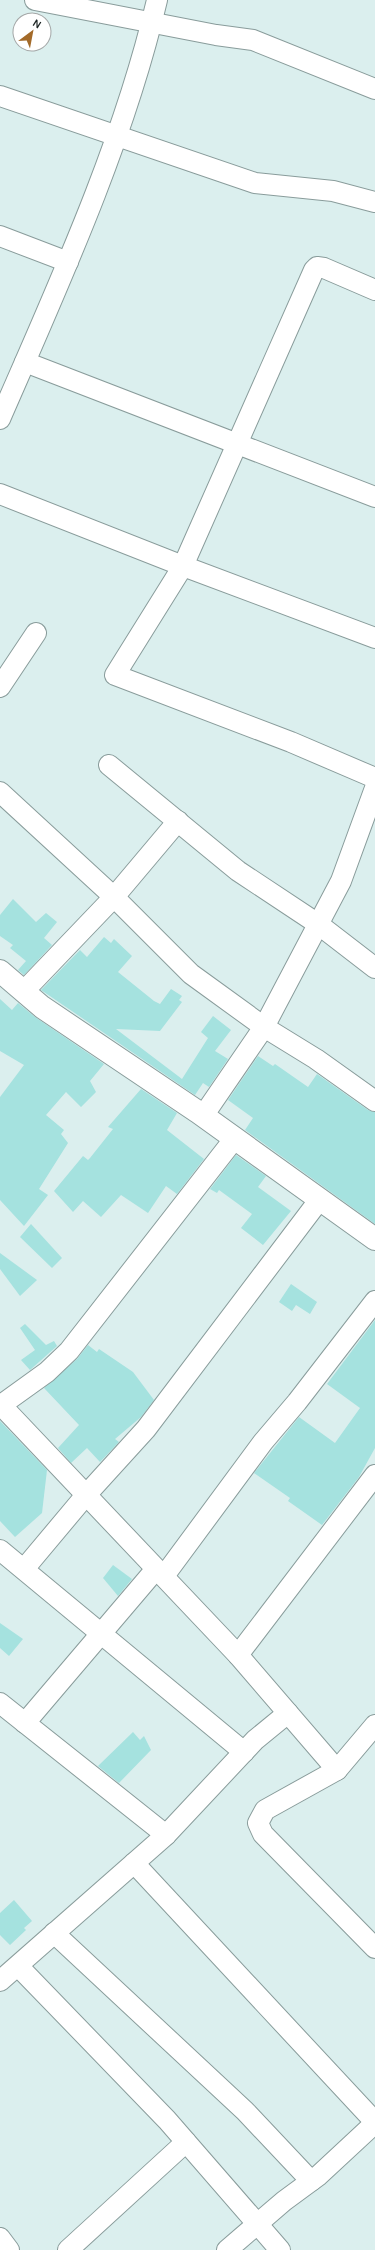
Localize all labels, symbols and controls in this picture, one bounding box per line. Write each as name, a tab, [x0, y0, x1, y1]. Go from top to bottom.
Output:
north arrow	[12, 12, 52, 52]
text: N	[30, 16, 44, 32]

